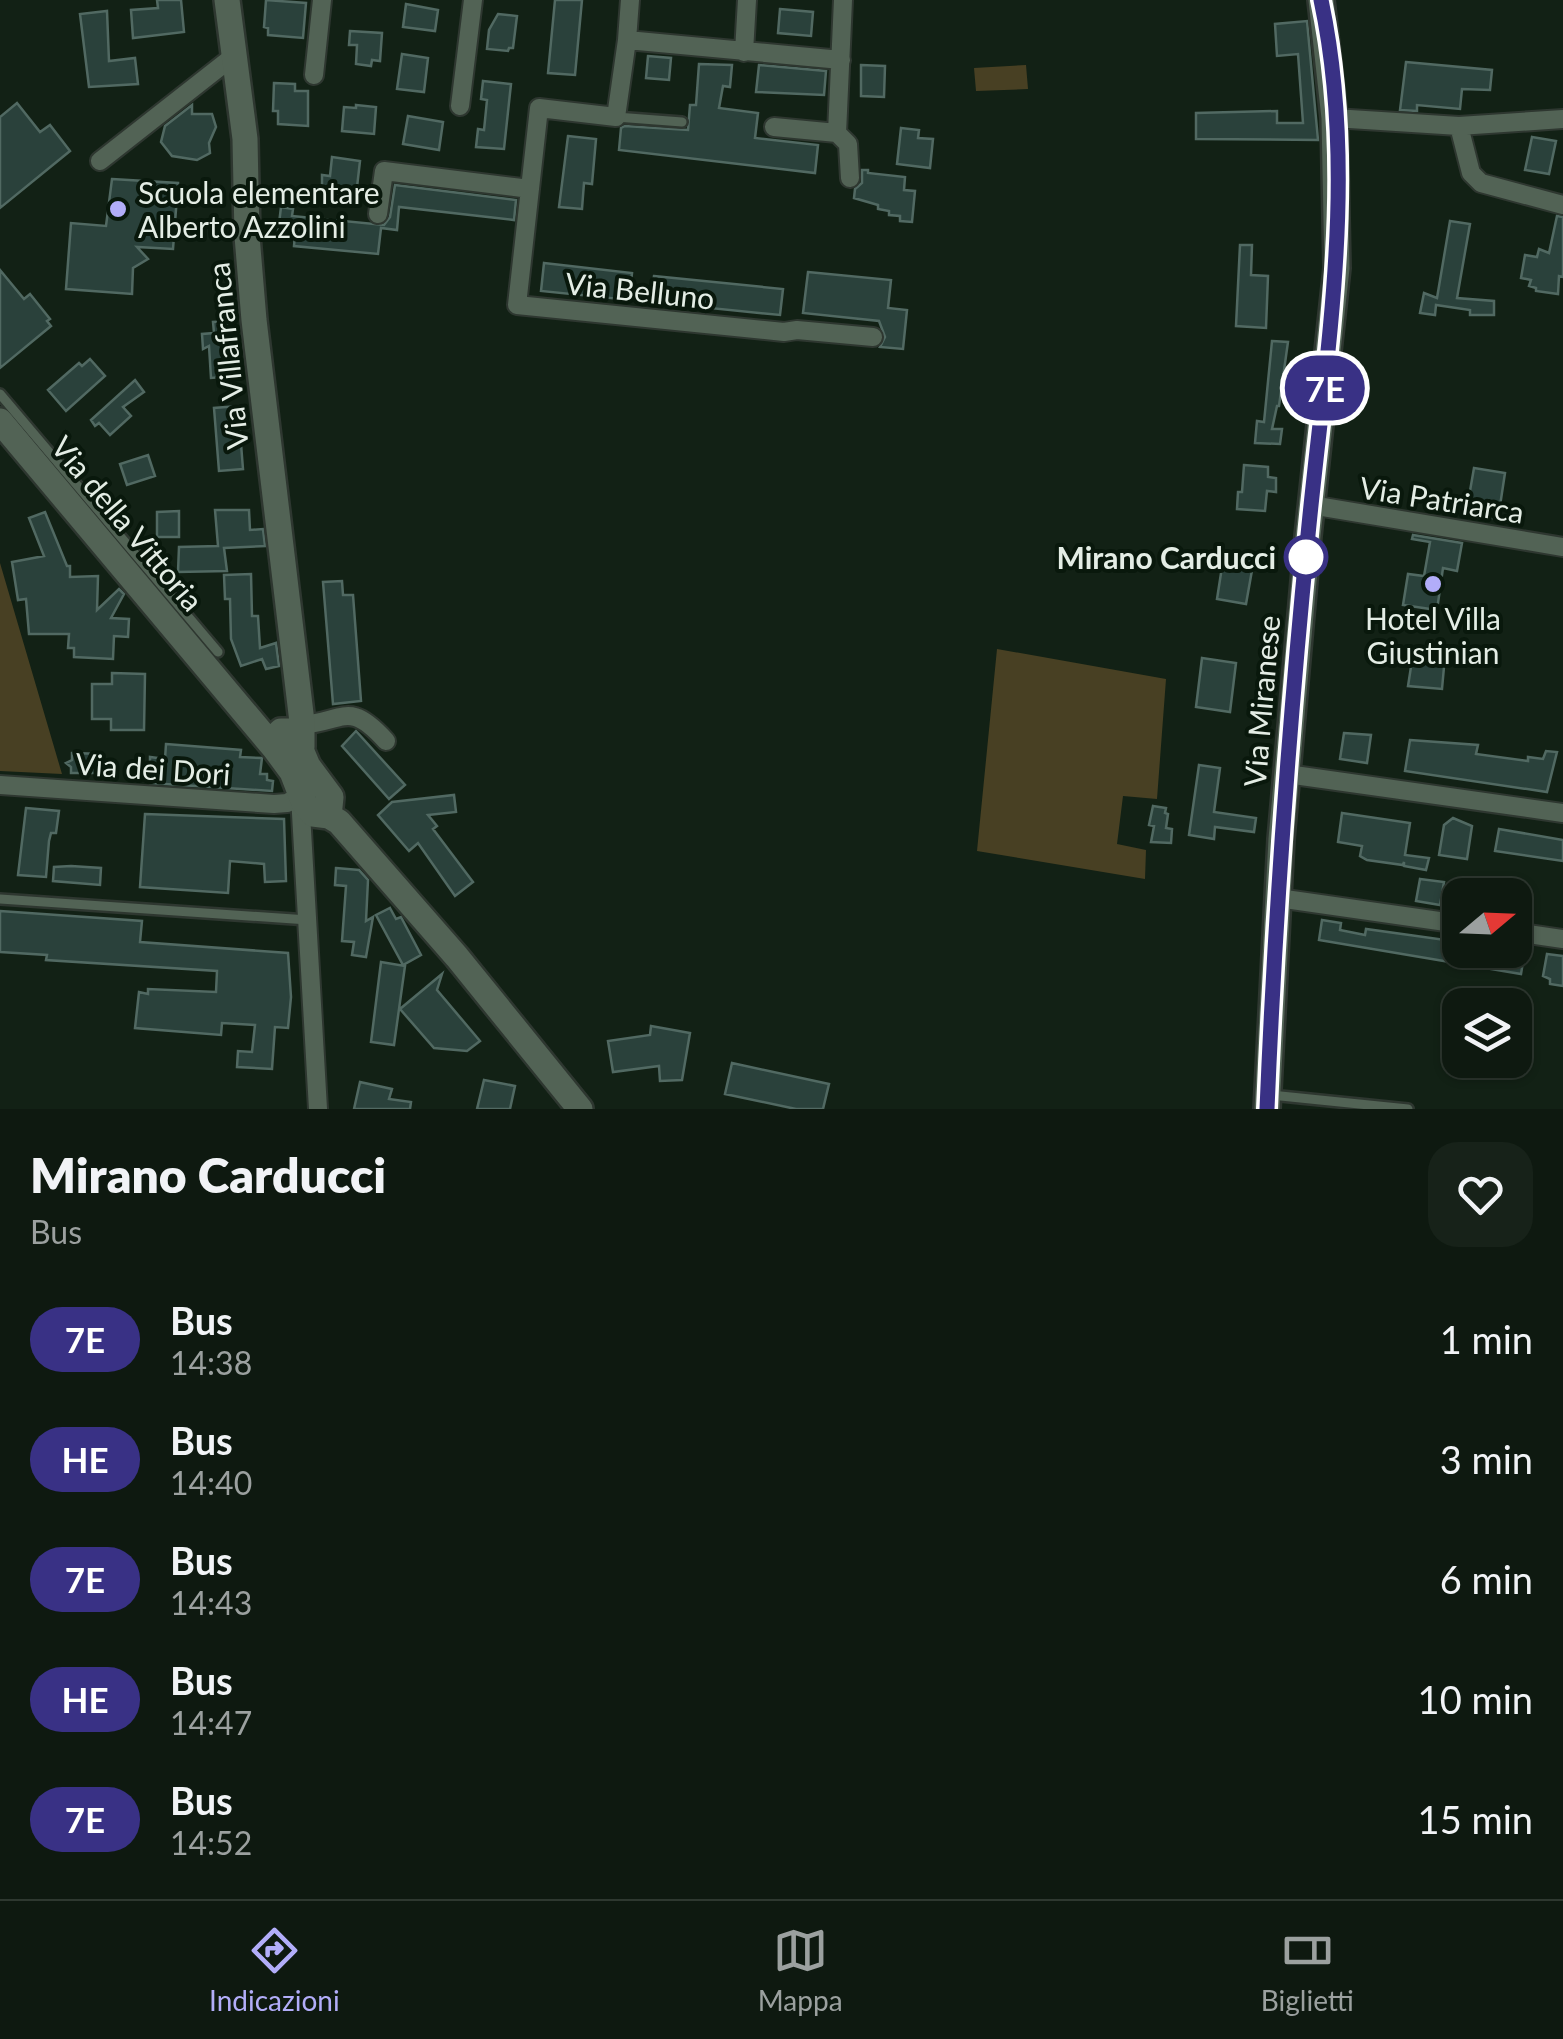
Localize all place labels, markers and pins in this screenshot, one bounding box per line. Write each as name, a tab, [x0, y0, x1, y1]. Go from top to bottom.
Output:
place label: Scuola elementare Alberto Azzolini	[138, 174, 380, 244]
marker: Scuola elementare Alberto Azzolini	[107, 198, 129, 220]
marker: Mirano Carducci	[1285, 536, 1327, 578]
place label: Mirano Carducci	[1057, 539, 1276, 575]
marker: Hotel Villa Giustinian	[1422, 573, 1444, 595]
place label: Hotel Villa Giustinian	[1365, 600, 1501, 670]

